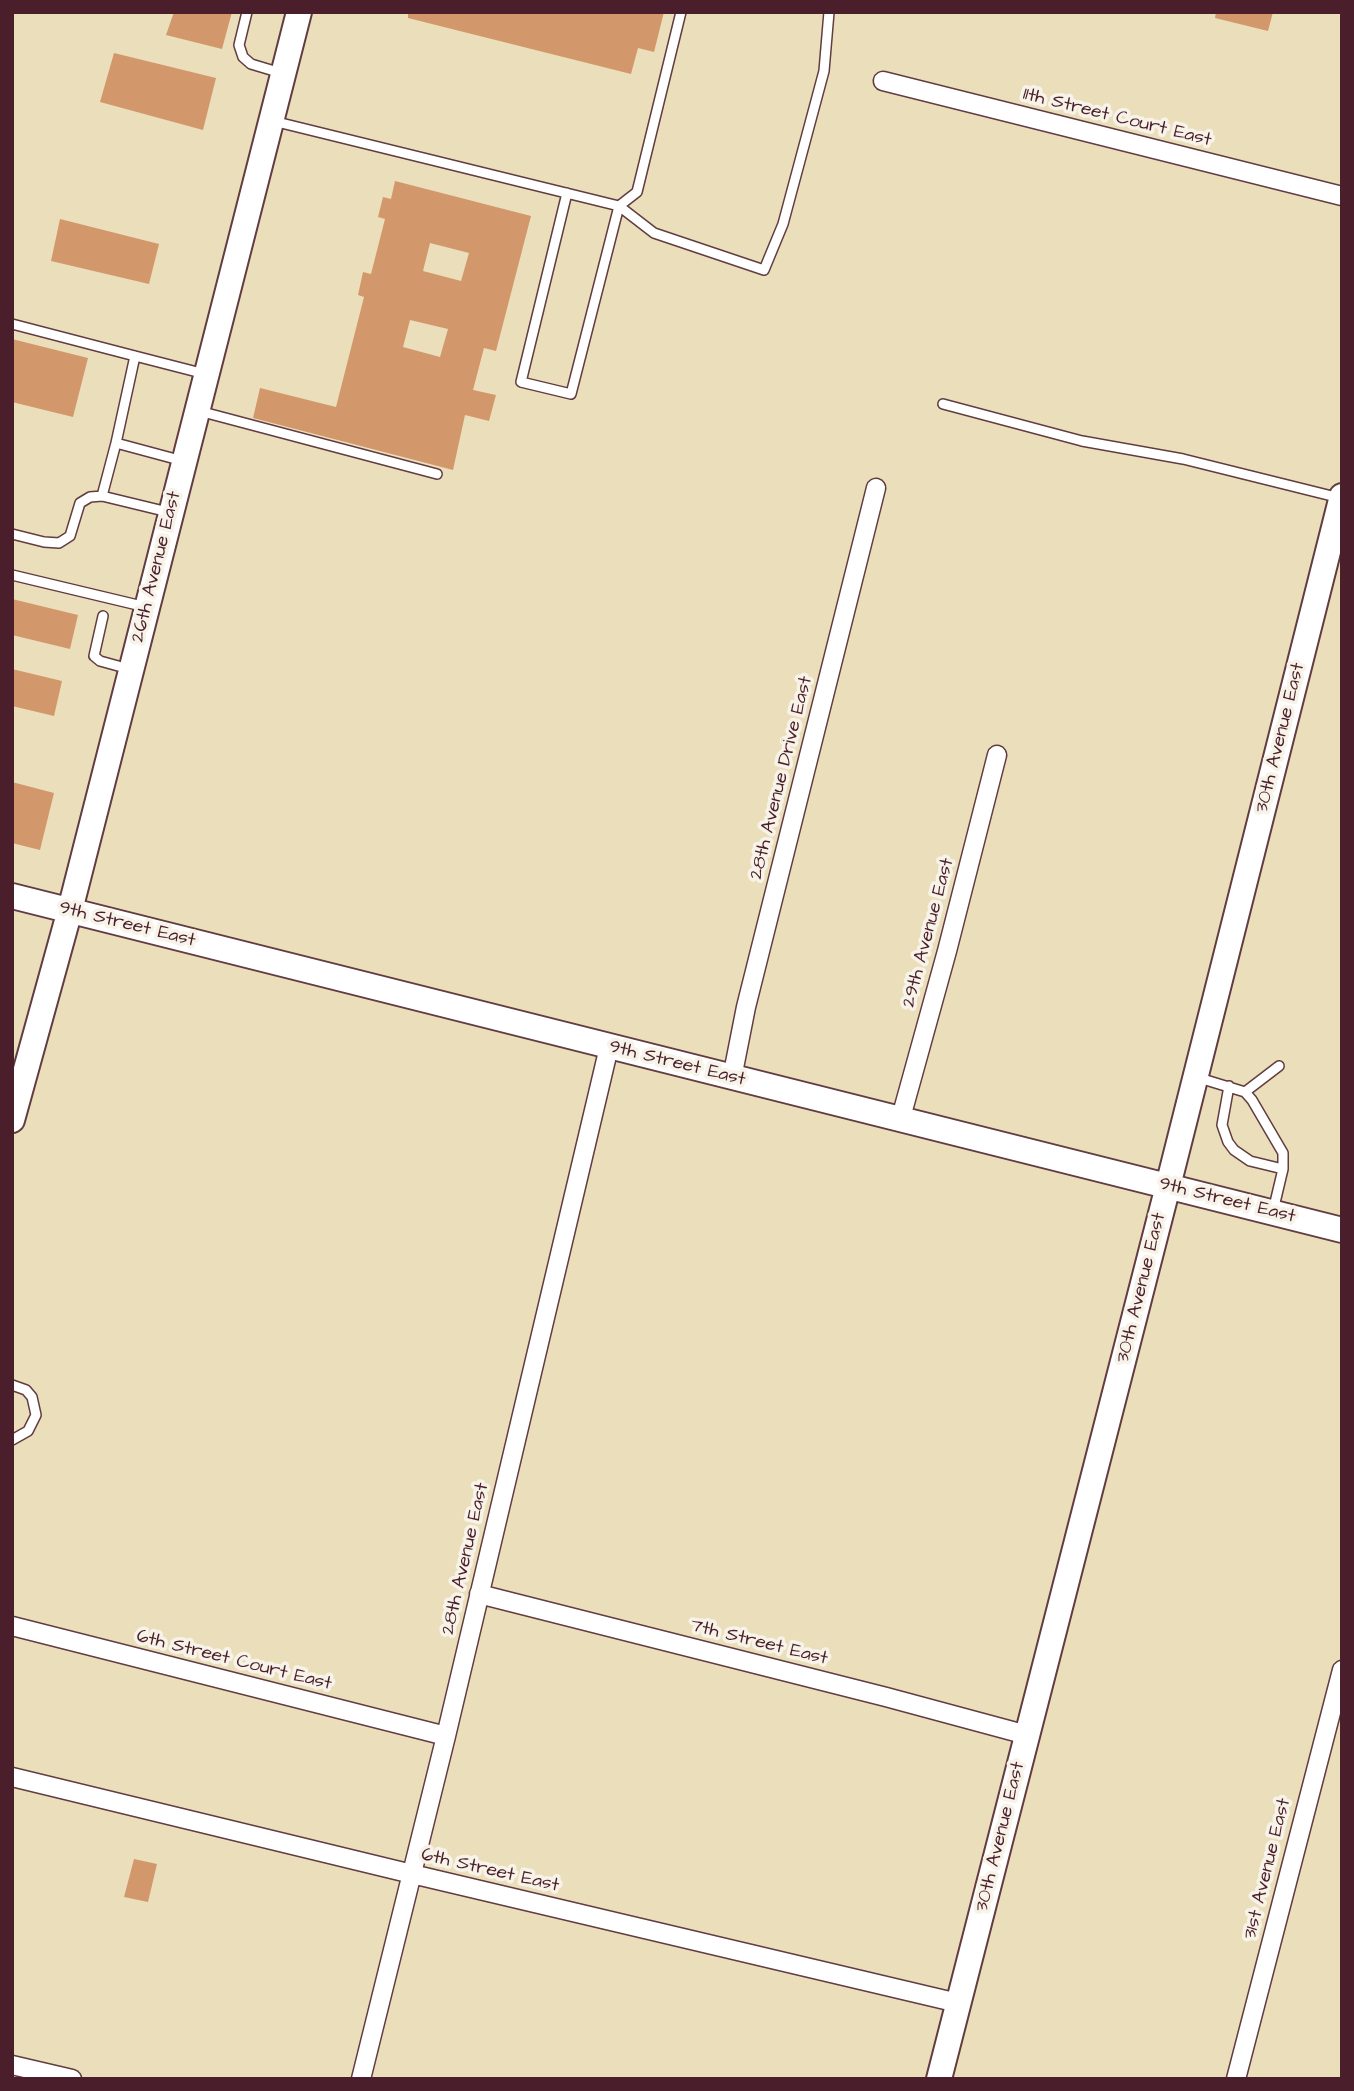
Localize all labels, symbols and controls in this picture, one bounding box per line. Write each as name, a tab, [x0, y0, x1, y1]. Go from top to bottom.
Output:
street label: 11th Street Court East	[1020, 84, 1214, 152]
street label: 26th Avenue East	[127, 489, 187, 645]
street label: 30th Avenue East	[1251, 661, 1311, 815]
street label: 28th Avenue Drive East	[746, 674, 818, 882]
street label: 29th Avenue East	[898, 856, 960, 1010]
street label: 9th Street East	[56, 897, 198, 953]
street label: 9th Street East	[606, 1036, 748, 1092]
street label: 9th Street East	[1156, 1173, 1298, 1229]
street label: 30th Avenue East	[1112, 1211, 1172, 1365]
street label: 28th Avenue East	[437, 1481, 495, 1637]
street label: 7th Street East	[688, 1615, 830, 1671]
street label: 6th Street Court East	[134, 1626, 334, 1696]
street label: 30th Avenue East	[971, 1760, 1031, 1914]
street label: 31st Avenue East	[1239, 1796, 1297, 1942]
street label: 6th Street East	[419, 1844, 561, 1898]

